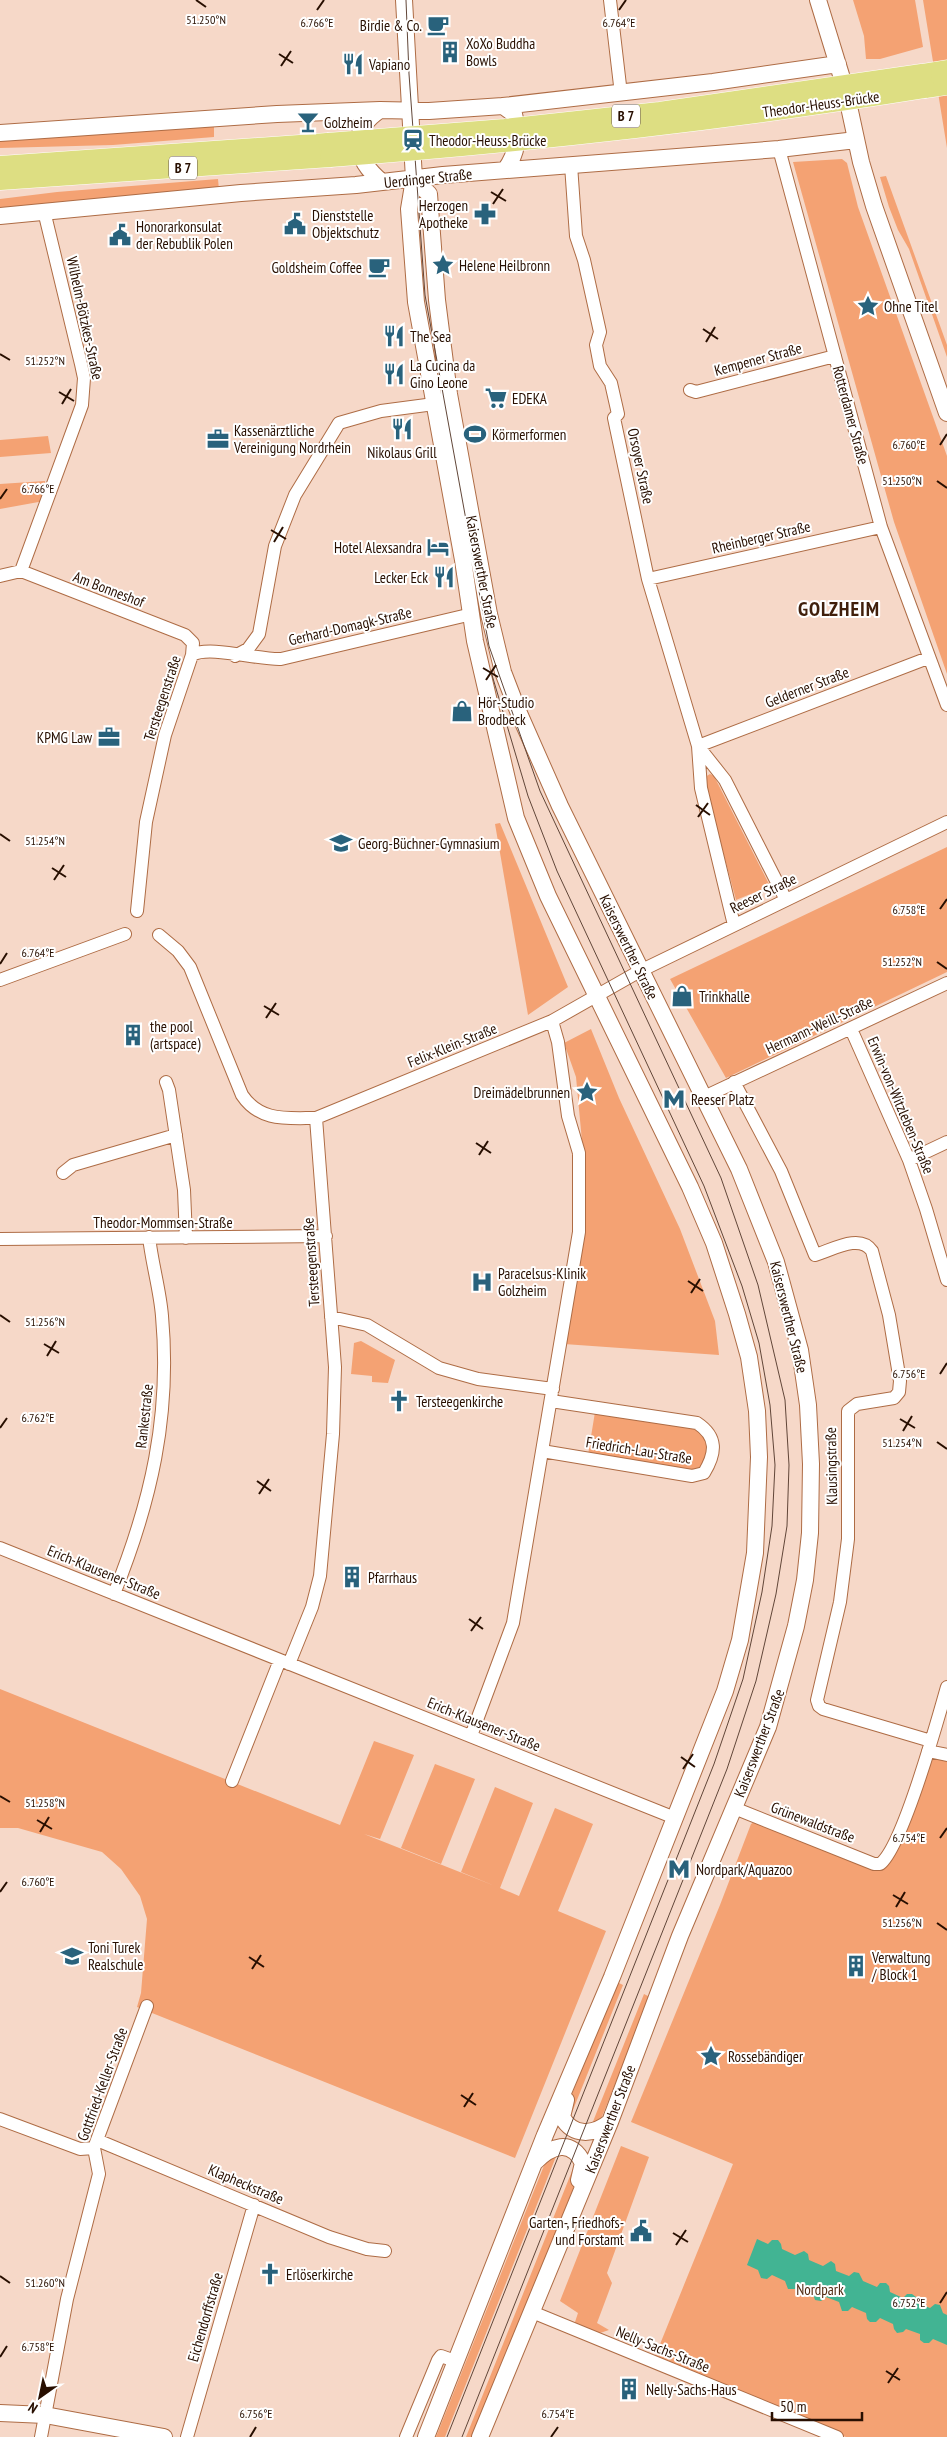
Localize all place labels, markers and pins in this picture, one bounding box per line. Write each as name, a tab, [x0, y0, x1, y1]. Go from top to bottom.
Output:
cafe icon: Birdie & Co.	[425, 12, 451, 38]
place label: Birdie & Co.	[360, 16, 422, 35]
place label: XoXo Buddha Bowls	[466, 34, 535, 70]
building icon: XoXo Buddha Bowls	[437, 39, 463, 65]
restaurant icon: Vapiano	[340, 51, 366, 77]
place label: Vapiano	[368, 55, 410, 74]
bar icon: Golzheim	[295, 109, 321, 135]
place label: Golzheim	[324, 113, 373, 132]
station icon: Theodor-Heuss-Brücke	[400, 127, 426, 153]
place label: Theodor-Heuss-Brücke	[429, 131, 546, 150]
place label: Herzogen Apotheke	[419, 196, 468, 232]
pharmacy icon: Herzogen Apotheke	[472, 201, 498, 227]
place label: Dienststelle Objektschutz	[312, 206, 379, 242]
public building icon: Dienststelle Objektschutz	[282, 211, 308, 237]
place label: Honorarkonsulat der Rebublik Polen	[136, 217, 233, 253]
public building icon: Honorarkonsulat der Rebublik Polen	[107, 222, 133, 248]
place icon: Helene Heilbronn	[430, 252, 456, 278]
cafe icon: Goldsheim Coffee	[366, 254, 392, 280]
place label: Helene Heilbronn	[459, 256, 550, 275]
place label: Goldsheim Coffee	[271, 258, 362, 277]
place icon: Ohne Titel	[855, 293, 881, 319]
place label: Ohne Titel	[884, 297, 939, 316]
restaurant icon: The Sea	[381, 323, 407, 349]
place label: The Sea	[410, 327, 451, 346]
place label: La Cucina da Gino Leone	[410, 356, 475, 392]
restaurant icon: La Cucina da Gino Leone	[381, 361, 407, 387]
supermarket icon: EDEKA	[483, 385, 509, 411]
place label: EDEKA	[512, 389, 548, 408]
restaurant icon: Nikolaus Grill	[389, 416, 415, 442]
place label: Kassenärztliche Vereinigung Nordrhein	[233, 421, 351, 457]
sports icon: Körmerformen	[462, 421, 488, 447]
place label: Körmerformen	[492, 425, 566, 444]
office icon: Kassenärztliche Vereinigung Nordrhein	[205, 426, 231, 452]
place label: Nikolaus Grill	[367, 443, 437, 462]
hotel icon: Hotel Alexsandra	[425, 534, 451, 560]
place label: Hotel Alexsandra	[334, 538, 422, 557]
restaurant icon: Lecker Eck	[431, 564, 457, 590]
place label: Lecker Eck	[374, 568, 428, 587]
place label: Hör-Studio Brodbeck	[478, 693, 534, 729]
shop icon: Hör-Studio Brodbeck	[449, 698, 475, 724]
office icon: KPMG Law	[96, 724, 122, 750]
place label: KPMG Law	[37, 728, 92, 747]
school or university icon: Georg-Büchner-Gymnasium	[328, 830, 354, 856]
place label: Georg-Büchner-Gymnasium	[358, 834, 500, 853]
shop icon: Trinkhalle	[669, 983, 695, 1009]
place label: Trinkhalle	[699, 987, 750, 1006]
place label: the pool (artspace)	[150, 1017, 201, 1053]
building icon: the pool (artspace)	[120, 1022, 146, 1048]
place icon: Dreimädelbrunnen	[574, 1079, 600, 1105]
place label: Dreimädelbrunnen	[474, 1083, 570, 1102]
metro station icon: Reeser Platz	[661, 1086, 687, 1112]
place label: Reeser Platz	[691, 1090, 754, 1109]
place label: Paracelsus-Klinik Golzheim	[498, 1264, 586, 1300]
hospital icon: Paracelsus-Klinik Golzheim	[469, 1269, 495, 1295]
church icon: Tersteegenkirche	[386, 1388, 412, 1414]
place label: Tersteegenkirche	[416, 1392, 503, 1411]
building icon: Pfarrhaus	[339, 1564, 365, 1590]
place label: Pfarrhaus	[368, 1568, 417, 1587]
metro station icon: Nordpark/Aquazoo	[666, 1856, 692, 1882]
place label: Nordpark/Aquazoo	[696, 1860, 792, 1879]
place label: Toni Turek Realschule	[88, 1938, 144, 1974]
school or university icon: Toni Turek Realschule	[59, 1943, 85, 1969]
place label: Verwaltung / Block 1	[871, 1948, 931, 1984]
building icon: Verwaltung / Block 1	[843, 1953, 869, 1979]
place icon: Rossebändiger	[698, 2043, 724, 2069]
place label: Rossebändiger	[728, 2047, 804, 2066]
place label: Garten-, Friedhofs- und Forstamt	[529, 2213, 624, 2249]
public building icon: Garten-, Friedhofs- und Forstamt	[628, 2218, 654, 2244]
church icon: Erlöserkirche	[257, 2261, 283, 2287]
place label: Erlöserkirche	[286, 2265, 353, 2284]
building icon: Nelly-Sachs-Haus	[616, 2376, 642, 2402]
place label: Nelly-Sachs-Haus	[646, 2380, 737, 2399]

